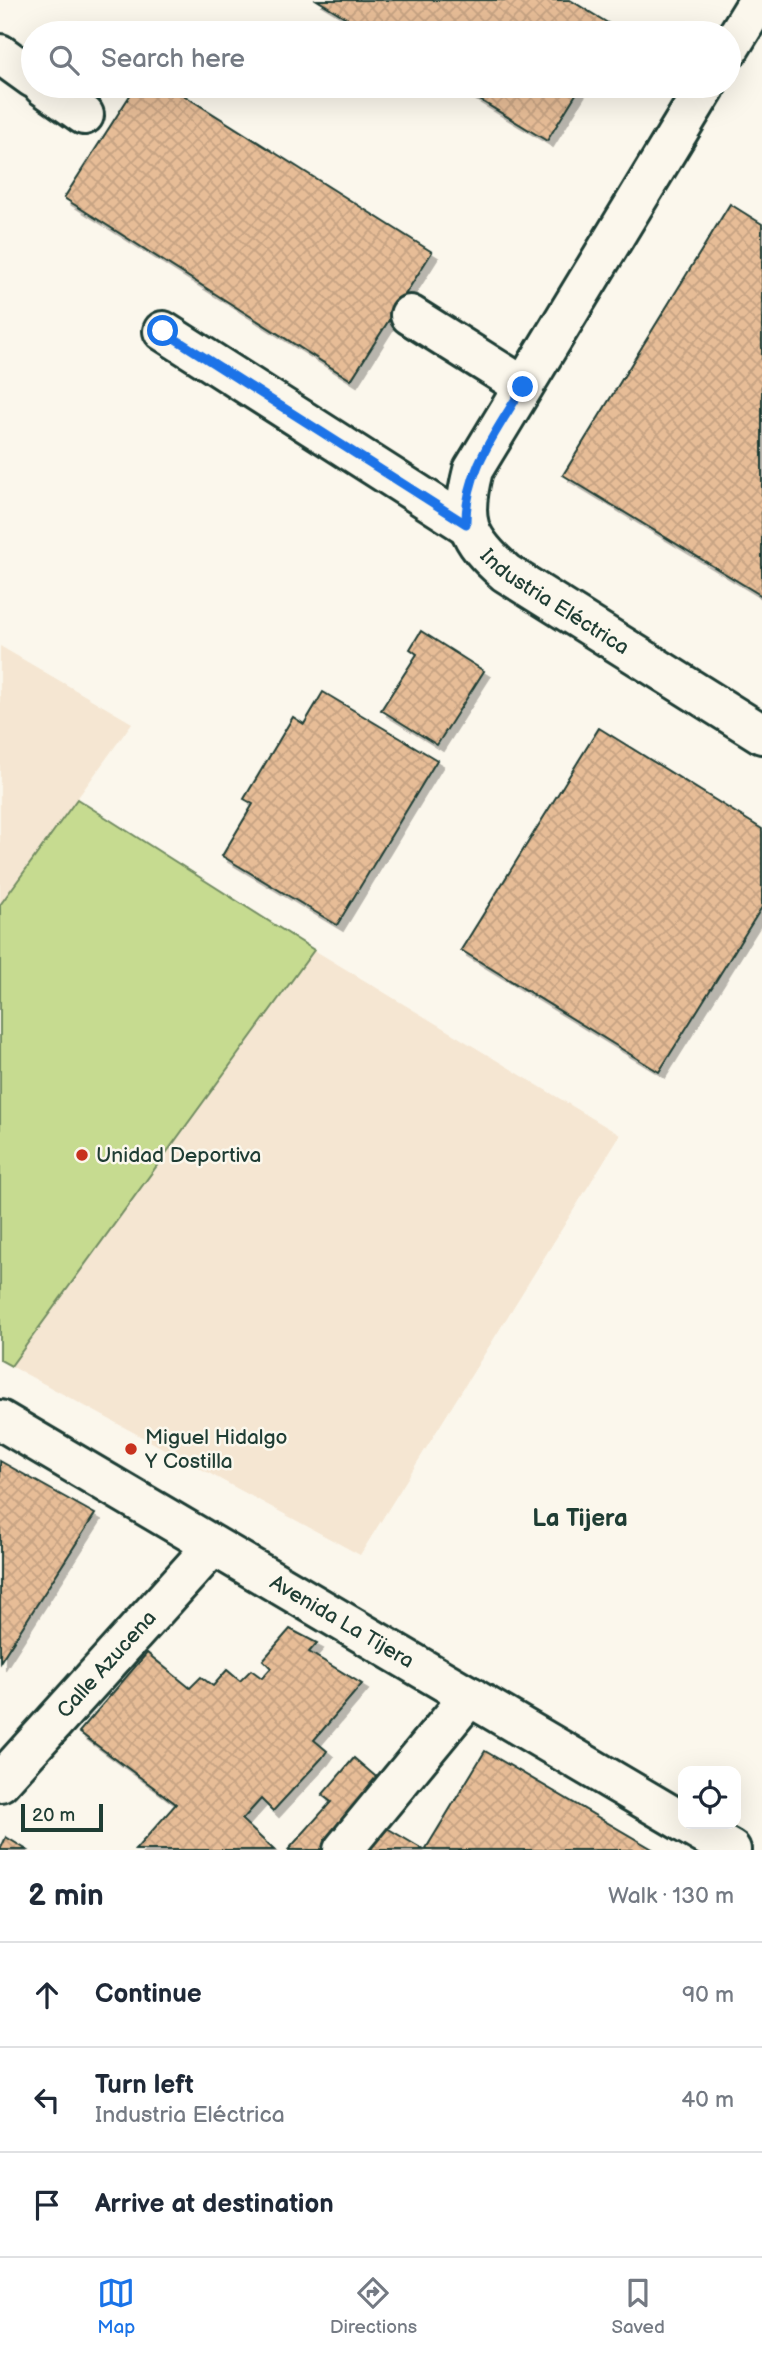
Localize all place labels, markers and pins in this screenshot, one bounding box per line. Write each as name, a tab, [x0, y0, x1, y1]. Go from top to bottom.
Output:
place label: Unidad Deportiva	[96, 1143, 262, 1168]
marker: Unidad Deportiva	[74, 1147, 90, 1163]
place label: Miguel Hidalgo Y Costilla	[144, 1425, 288, 1474]
marker: Miguel Hidalgo Y Costilla	[123, 1441, 139, 1457]

